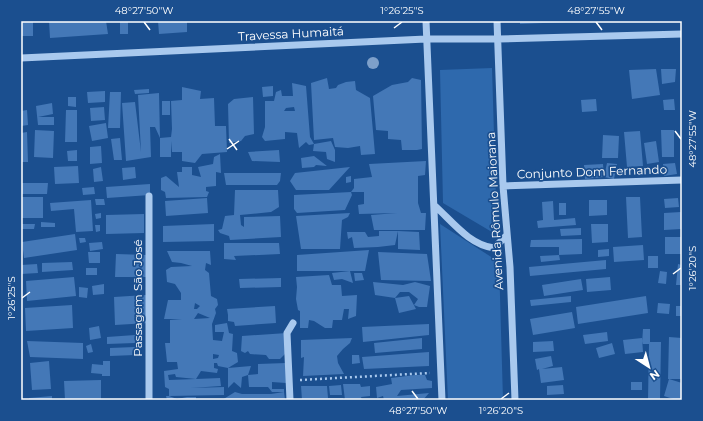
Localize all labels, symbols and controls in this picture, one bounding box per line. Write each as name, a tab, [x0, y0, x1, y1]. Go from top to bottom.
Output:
text: 48°27'50"W	[115, 4, 173, 17]
text: 1°26'25"S	[380, 4, 424, 17]
text: 48°27'55"W	[567, 4, 625, 17]
street label: Travessa Humaitá	[238, 23, 344, 44]
text: 48°27'55"W	[686, 110, 699, 168]
street label: Avenida Rômulo Maiorana	[483, 132, 506, 290]
street label: Conjunto Dom Fernando	[517, 161, 667, 182]
street label: Passagem São José	[130, 239, 145, 357]
text: 1°26'20"S	[686, 246, 699, 290]
text: 1°26'25"S	[5, 276, 18, 320]
north arrow	[629, 347, 669, 387]
text: N	[647, 367, 663, 383]
text: 48°27'50"W	[389, 404, 447, 417]
text: 1°26'20"S	[479, 404, 523, 417]

